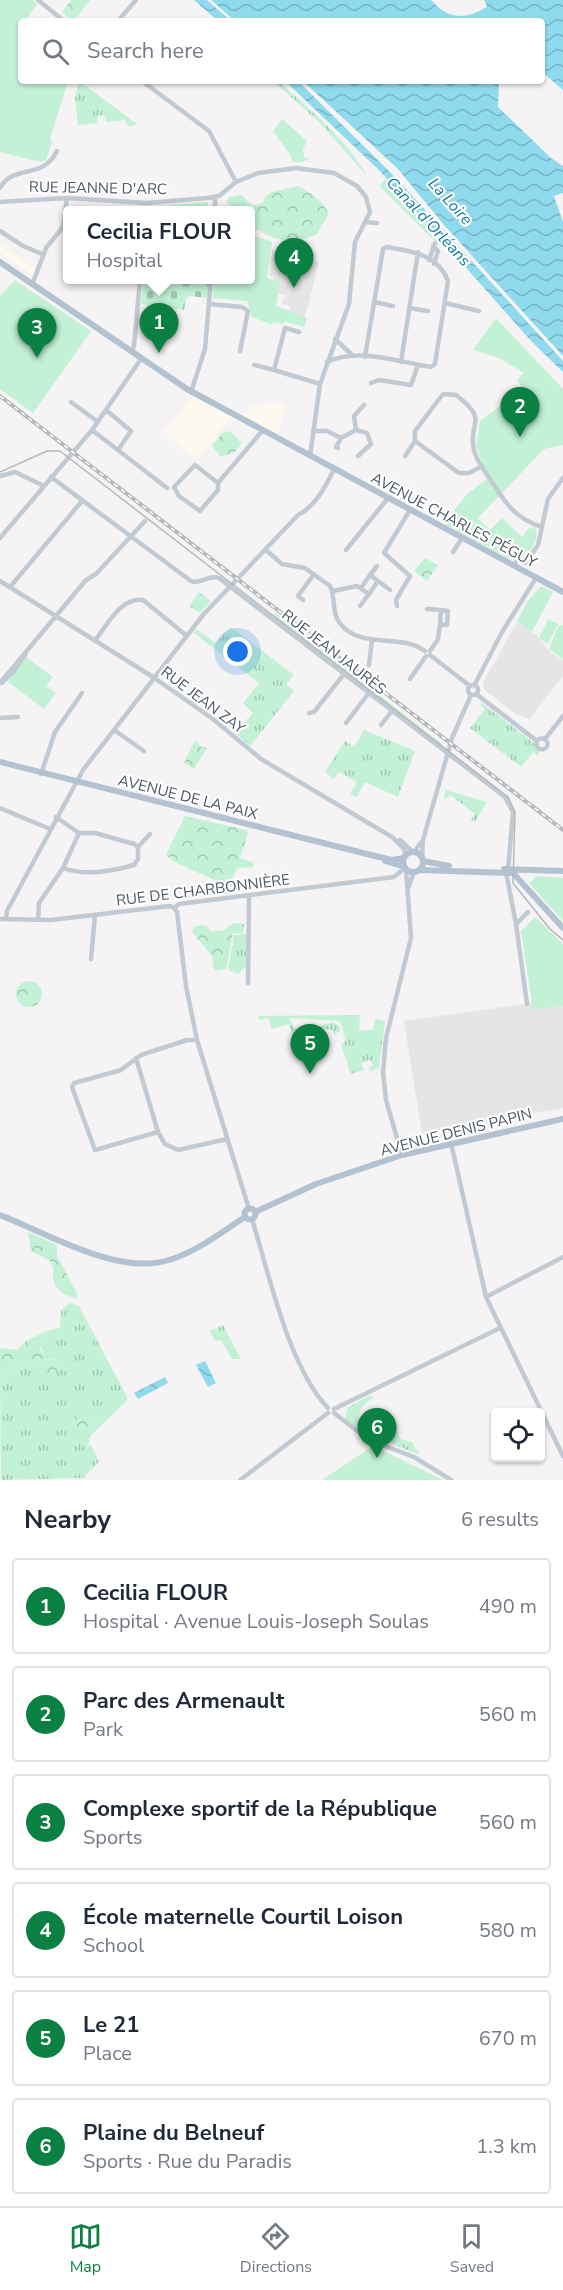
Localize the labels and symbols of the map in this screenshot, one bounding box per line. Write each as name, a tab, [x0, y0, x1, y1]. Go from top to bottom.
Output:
water label: Canal d'Orléans	[381, 172, 476, 271]
water label: La Loire	[423, 173, 478, 230]
street label: RUE JEANNE D'ARC	[29, 177, 167, 199]
pin: 4	[274, 238, 314, 288]
pin: 1	[140, 304, 178, 353]
pin: 3	[18, 308, 57, 358]
pin: 2	[500, 388, 540, 437]
street label: AVENUE CHARLES PÉGUY	[368, 468, 541, 573]
street label: RUE JEAN JAURÈS	[278, 605, 390, 699]
your location	[223, 637, 252, 666]
street label: RUE JEAN ZAY	[157, 662, 250, 739]
street label: AVENUE DE LA PAIX	[116, 770, 260, 824]
street label: RUE DE CHARBONNIÈRE	[115, 869, 291, 911]
pin: 5	[290, 1024, 330, 1074]
street label: AVENUE DENIS PAPIN	[378, 1103, 534, 1161]
pin: 6	[358, 1408, 397, 1458]

